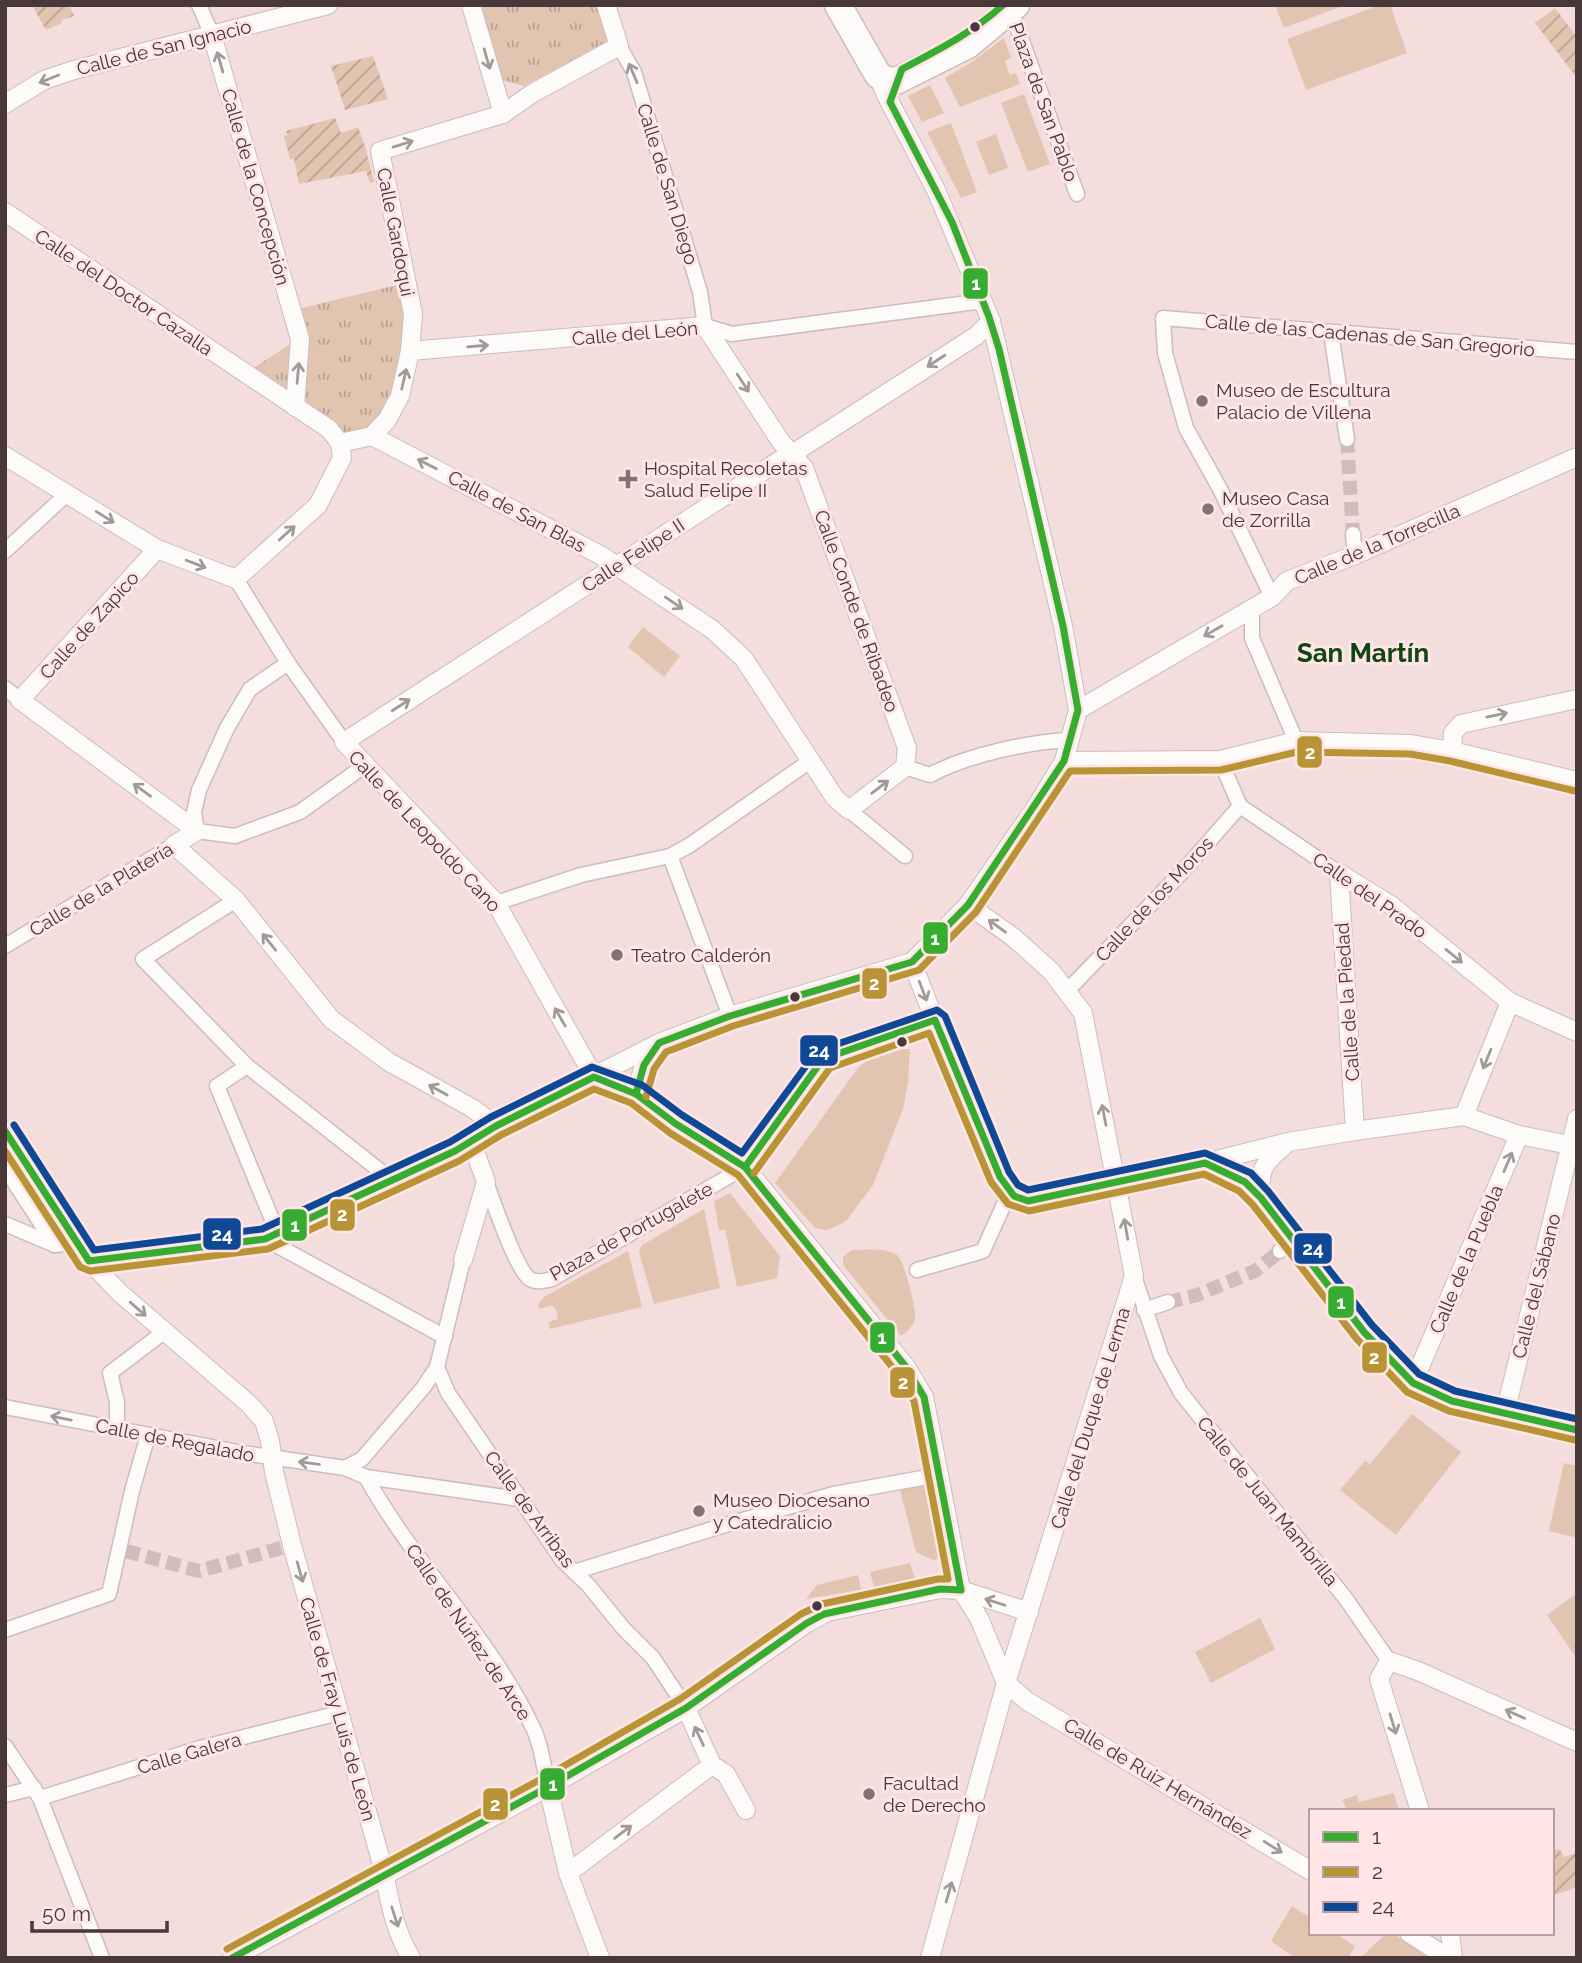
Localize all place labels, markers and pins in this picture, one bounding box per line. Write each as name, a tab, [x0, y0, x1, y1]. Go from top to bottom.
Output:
unlabelled marker	[968, 20, 982, 34]
place label: Museo de Escultura Palacio de Villena	[1216, 379, 1390, 423]
marker: Museo de Escultura Palacio de Villena	[1194, 393, 1210, 409]
place label: Hospital Recoletas Salud Felipe II	[644, 457, 807, 501]
marker: Hospital Recoletas Salud Felipe II	[618, 469, 638, 489]
place label: Museo Casa de Zorrilla	[1222, 487, 1329, 531]
marker: Museo Casa de Zorrilla	[1200, 501, 1216, 517]
place label: Teatro Calderón	[631, 944, 771, 966]
marker: Teatro Calderón	[609, 947, 625, 963]
unlabelled marker	[788, 990, 802, 1004]
unlabelled marker	[895, 1035, 909, 1049]
place label: Museo Diocesano y Catedralicio	[713, 1489, 870, 1533]
marker: Museo Diocesano y Catedralicio	[691, 1503, 707, 1519]
unlabelled marker	[810, 1599, 824, 1613]
place label: Facultad de Derecho	[883, 1772, 986, 1816]
marker: Facultad de Derecho	[861, 1786, 877, 1802]

